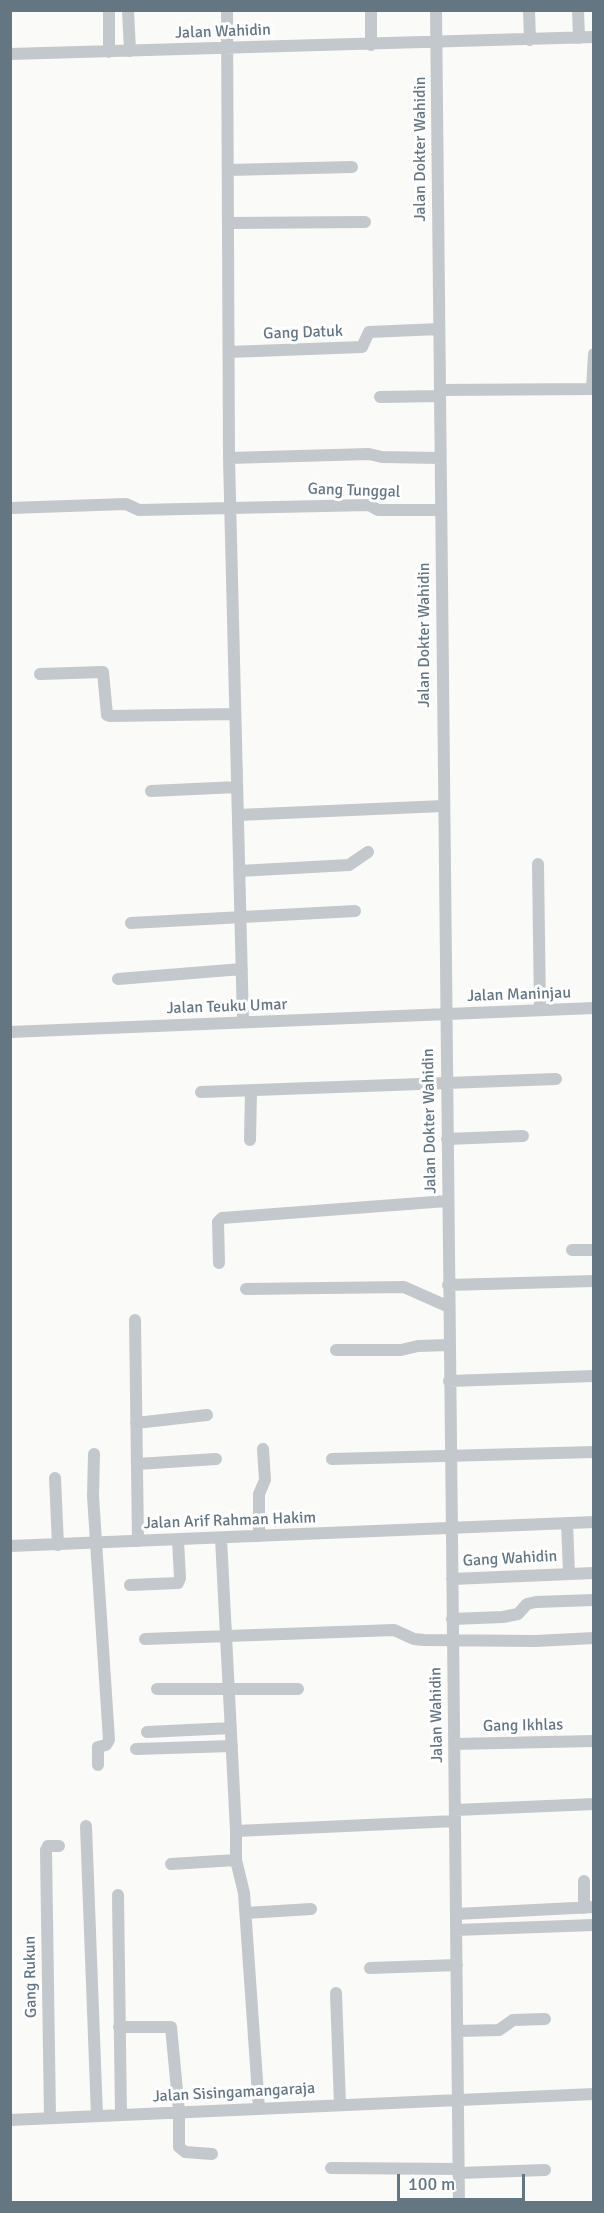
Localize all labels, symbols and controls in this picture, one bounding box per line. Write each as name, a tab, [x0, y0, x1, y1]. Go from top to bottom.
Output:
street label: Jalan Wahidin	[175, 21, 271, 43]
street label: Jalan Dokter Wahidin	[411, 76, 431, 222]
street label: Gang Datuk	[263, 322, 343, 344]
street label: Gang Tunggal	[307, 480, 401, 502]
street label: Jalan Dokter Wahidin	[415, 562, 435, 708]
street label: Jalan Maninjau	[467, 984, 571, 1006]
street label: Jalan Teuku Umar	[166, 995, 288, 1019]
street label: Jalan Dokter Wahidin	[419, 1048, 441, 1194]
street label: Jalan Arif Rahman Hakim	[144, 1508, 316, 1534]
street label: Gang Wahidin	[462, 1547, 558, 1571]
street label: Jalan Wahidin	[427, 1667, 447, 1763]
street label: Gang Ikhlas	[483, 1716, 563, 1736]
street label: Gang Rukun	[21, 1936, 41, 2018]
street label: Jalan Sisingamangaraja	[152, 2079, 316, 2107]
scale bar	[400, 2162, 528, 2200]
text: 100 m	[408, 2173, 455, 2195]

